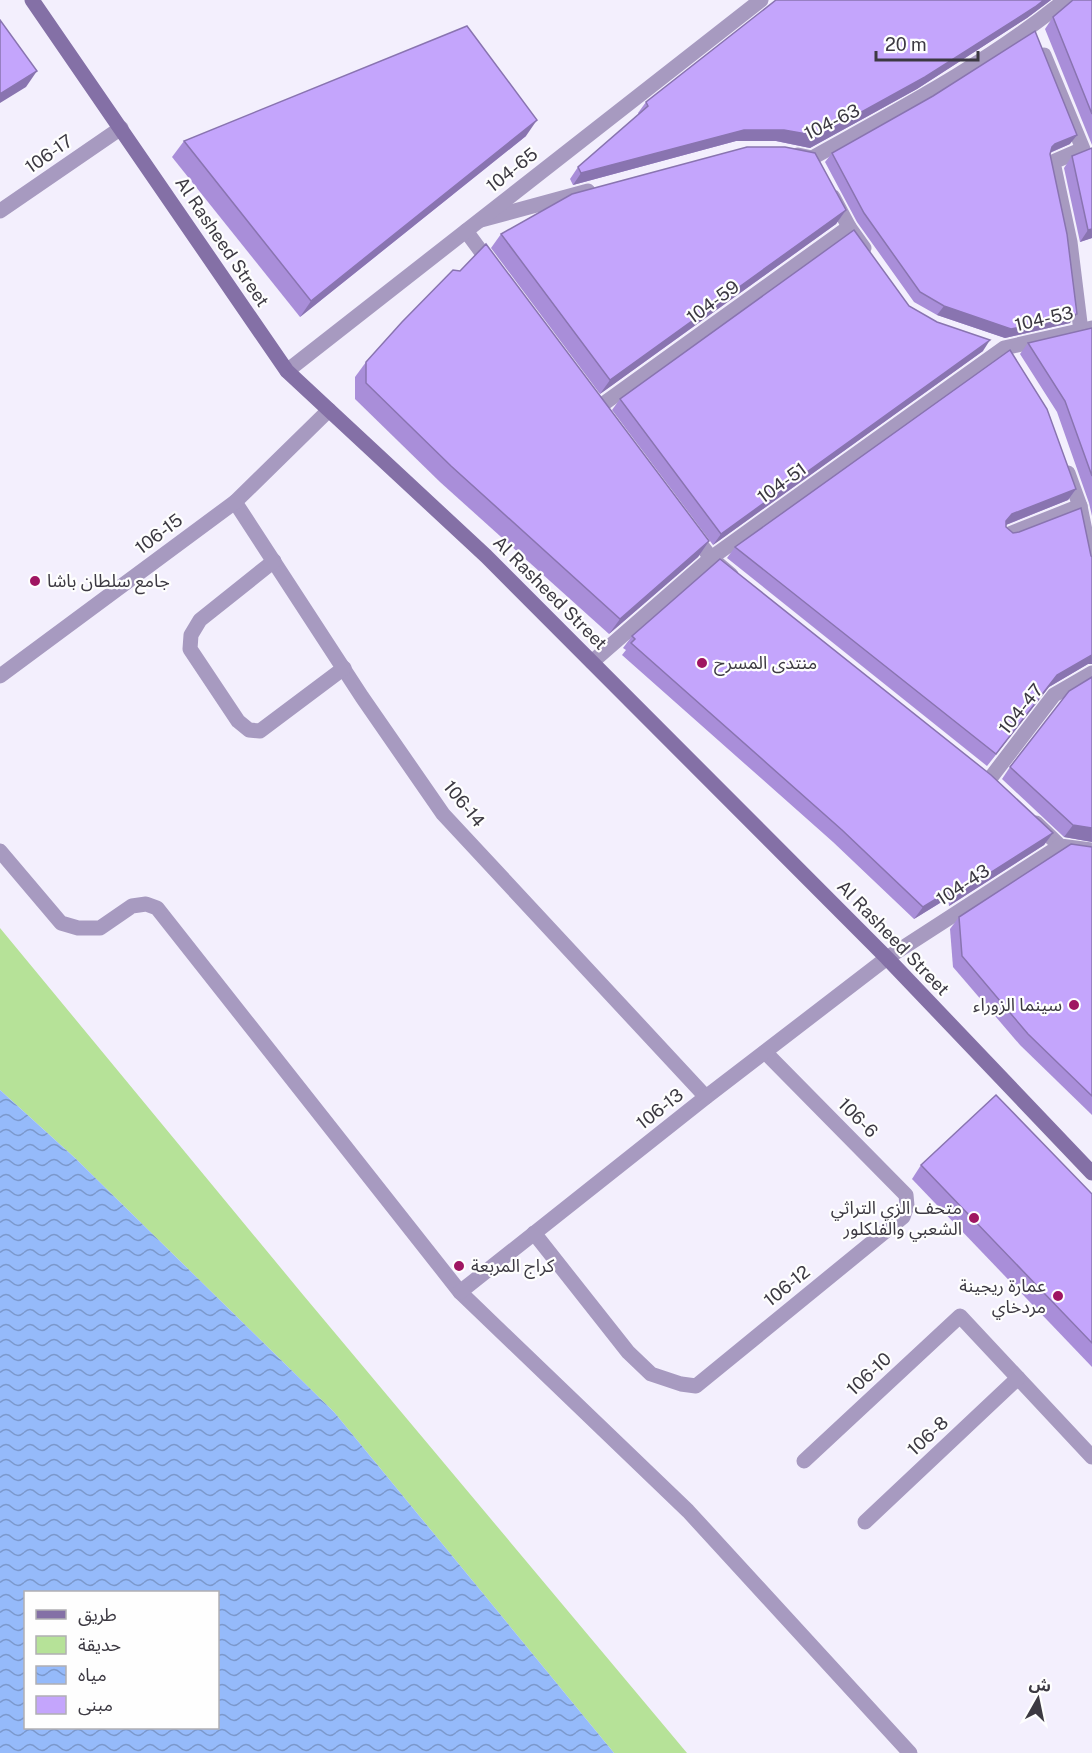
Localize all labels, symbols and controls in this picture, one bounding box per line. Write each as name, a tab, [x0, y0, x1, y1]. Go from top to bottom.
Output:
scale bar	[876, 24, 978, 62]
text: 20 m	[885, 34, 927, 55]
street label: 104-63	[801, 99, 863, 144]
street label: 106-17	[21, 130, 76, 177]
street label: 104-65	[482, 143, 541, 196]
street label: Al Rasheed Street	[171, 173, 274, 311]
street label: 104-59	[683, 276, 743, 327]
street label: 104-53	[1013, 302, 1075, 335]
street label: 104-51	[753, 458, 810, 507]
street label: 106-15	[131, 509, 186, 558]
street label: Al Rasheed Street	[489, 531, 612, 654]
place label: جامع سلطان باشا	[47, 570, 170, 595]
marker: جامع سلطان باشا	[28, 574, 42, 588]
place label: منتدى المسرح	[714, 652, 817, 676]
marker: منتدى المسرح	[695, 656, 709, 670]
street label: 104-47	[994, 679, 1047, 738]
street label: 106-14	[439, 776, 489, 831]
street label: 104-43	[932, 860, 993, 909]
street label: Al Rasheed Street	[833, 876, 954, 1000]
place label: سينما الزوراء	[973, 994, 1062, 1016]
marker: سينما الزوراء	[1067, 998, 1081, 1012]
street label: 106-13	[632, 1084, 687, 1133]
street label: 106-6	[834, 1093, 883, 1142]
place label: متحف الزي التراثي الشعبي والفلكلور	[831, 1197, 962, 1242]
marker: متحف الزي التراثي الشعبي والفلكلور	[967, 1211, 981, 1225]
place label: كراج المربعة	[471, 1255, 555, 1279]
marker: كراج المربعة	[452, 1259, 466, 1273]
street label: 106-12	[760, 1261, 814, 1310]
place label: عمارة ريجينة مردخاي	[959, 1275, 1046, 1320]
marker: عمارة ريجينة مردخاي	[1051, 1289, 1065, 1303]
street label: 106-10	[842, 1348, 895, 1399]
street label: 106-8	[903, 1412, 952, 1460]
legend	[24, 1591, 219, 1729]
text: طريق	[78, 1604, 117, 1626]
text: حديقة	[78, 1634, 121, 1655]
text: مياه	[78, 1664, 107, 1685]
north arrow	[1008, 1669, 1068, 1729]
text: ش	[1028, 1674, 1053, 1696]
text: مبنى	[78, 1694, 113, 1716]

